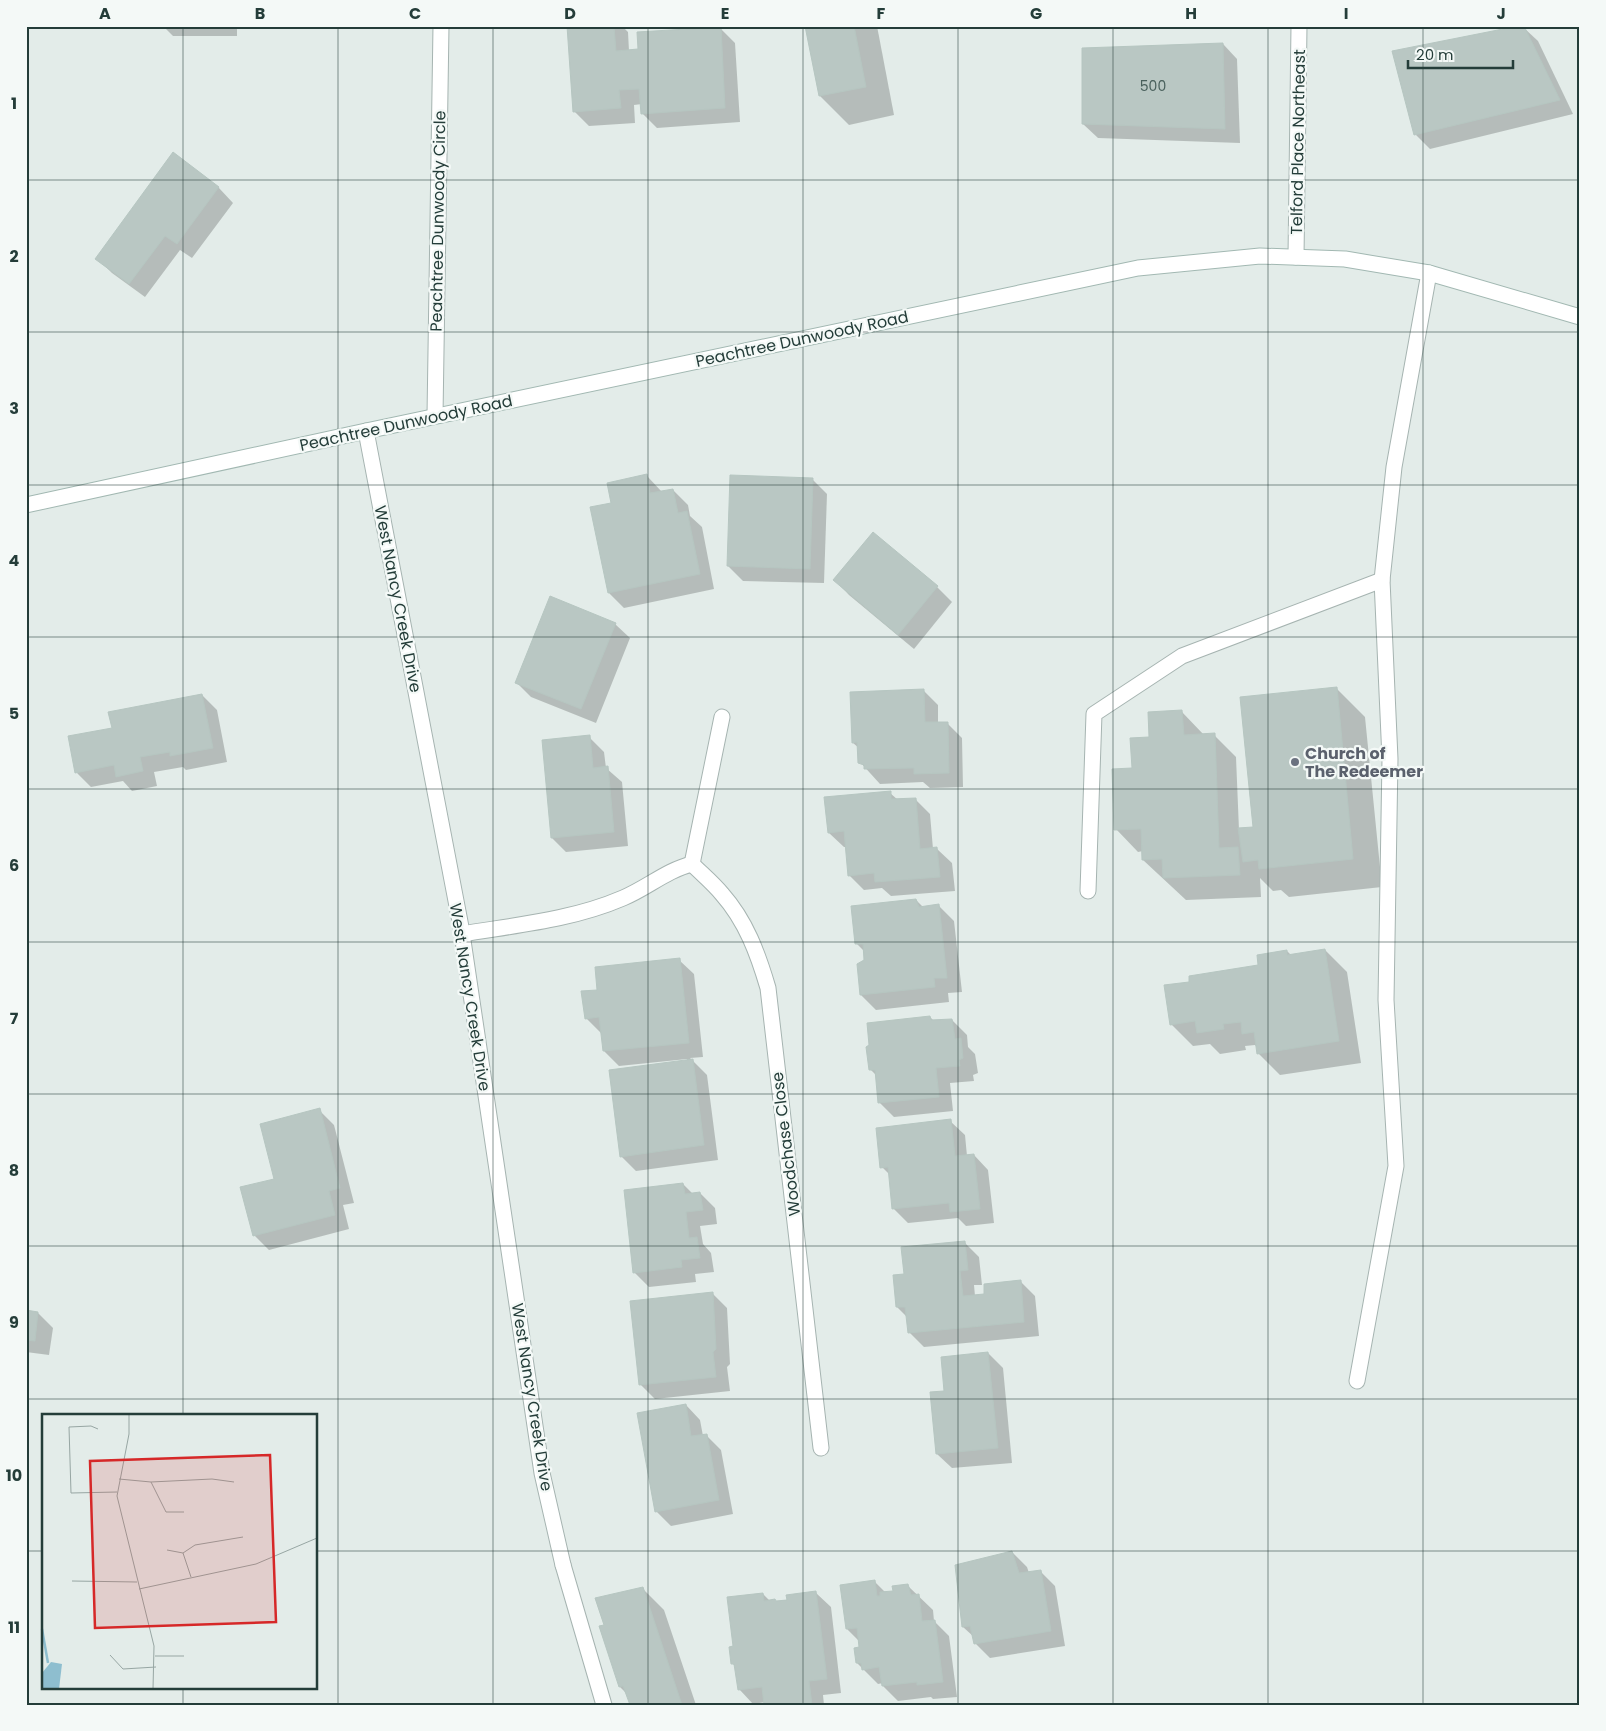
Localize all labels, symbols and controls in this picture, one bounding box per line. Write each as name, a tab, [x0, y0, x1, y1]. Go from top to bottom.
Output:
text: A	[99, 2, 111, 25]
text: B	[255, 2, 265, 25]
text: C	[409, 2, 421, 25]
text: D	[564, 2, 576, 25]
text: E	[721, 2, 729, 25]
text: F	[877, 2, 886, 25]
text: G	[1030, 2, 1042, 25]
text: H	[1185, 2, 1197, 25]
text: I	[1344, 2, 1348, 25]
text: J	[1496, 2, 1506, 25]
scale bar	[1408, 38, 1514, 70]
text: 20 m	[1416, 44, 1454, 65]
street label: Telford Place Northeast	[1285, 49, 1311, 235]
house number: 500	[1140, 76, 1166, 96]
text: 1	[11, 92, 17, 115]
street label: Peachtree Dunwoody Circle	[425, 110, 451, 332]
text: 2	[9, 245, 19, 268]
street label: Peachtree Dunwoody Road	[694, 305, 910, 373]
street label: Peachtree Dunwoody Road	[298, 389, 514, 457]
text: 3	[9, 397, 19, 420]
street label: West Nancy Creek Drive	[369, 504, 427, 695]
text: 4	[9, 549, 20, 572]
text: 5	[9, 702, 19, 725]
place label: Church of The Redeemer	[1305, 742, 1423, 783]
marker: Church of The Redeemer	[1289, 756, 1301, 768]
text: 6	[9, 854, 19, 877]
street label: West Nancy Creek Drive	[444, 901, 496, 1093]
text: 7	[10, 1007, 19, 1030]
street label: Woodchase Close	[766, 1071, 806, 1217]
text: 8	[9, 1159, 19, 1182]
street label: West Nancy Creek Drive	[506, 1301, 558, 1493]
text: 9	[9, 1311, 19, 1334]
inset map	[42, 1414, 318, 1688]
text: 10	[6, 1464, 22, 1487]
text: 11	[8, 1616, 20, 1639]

